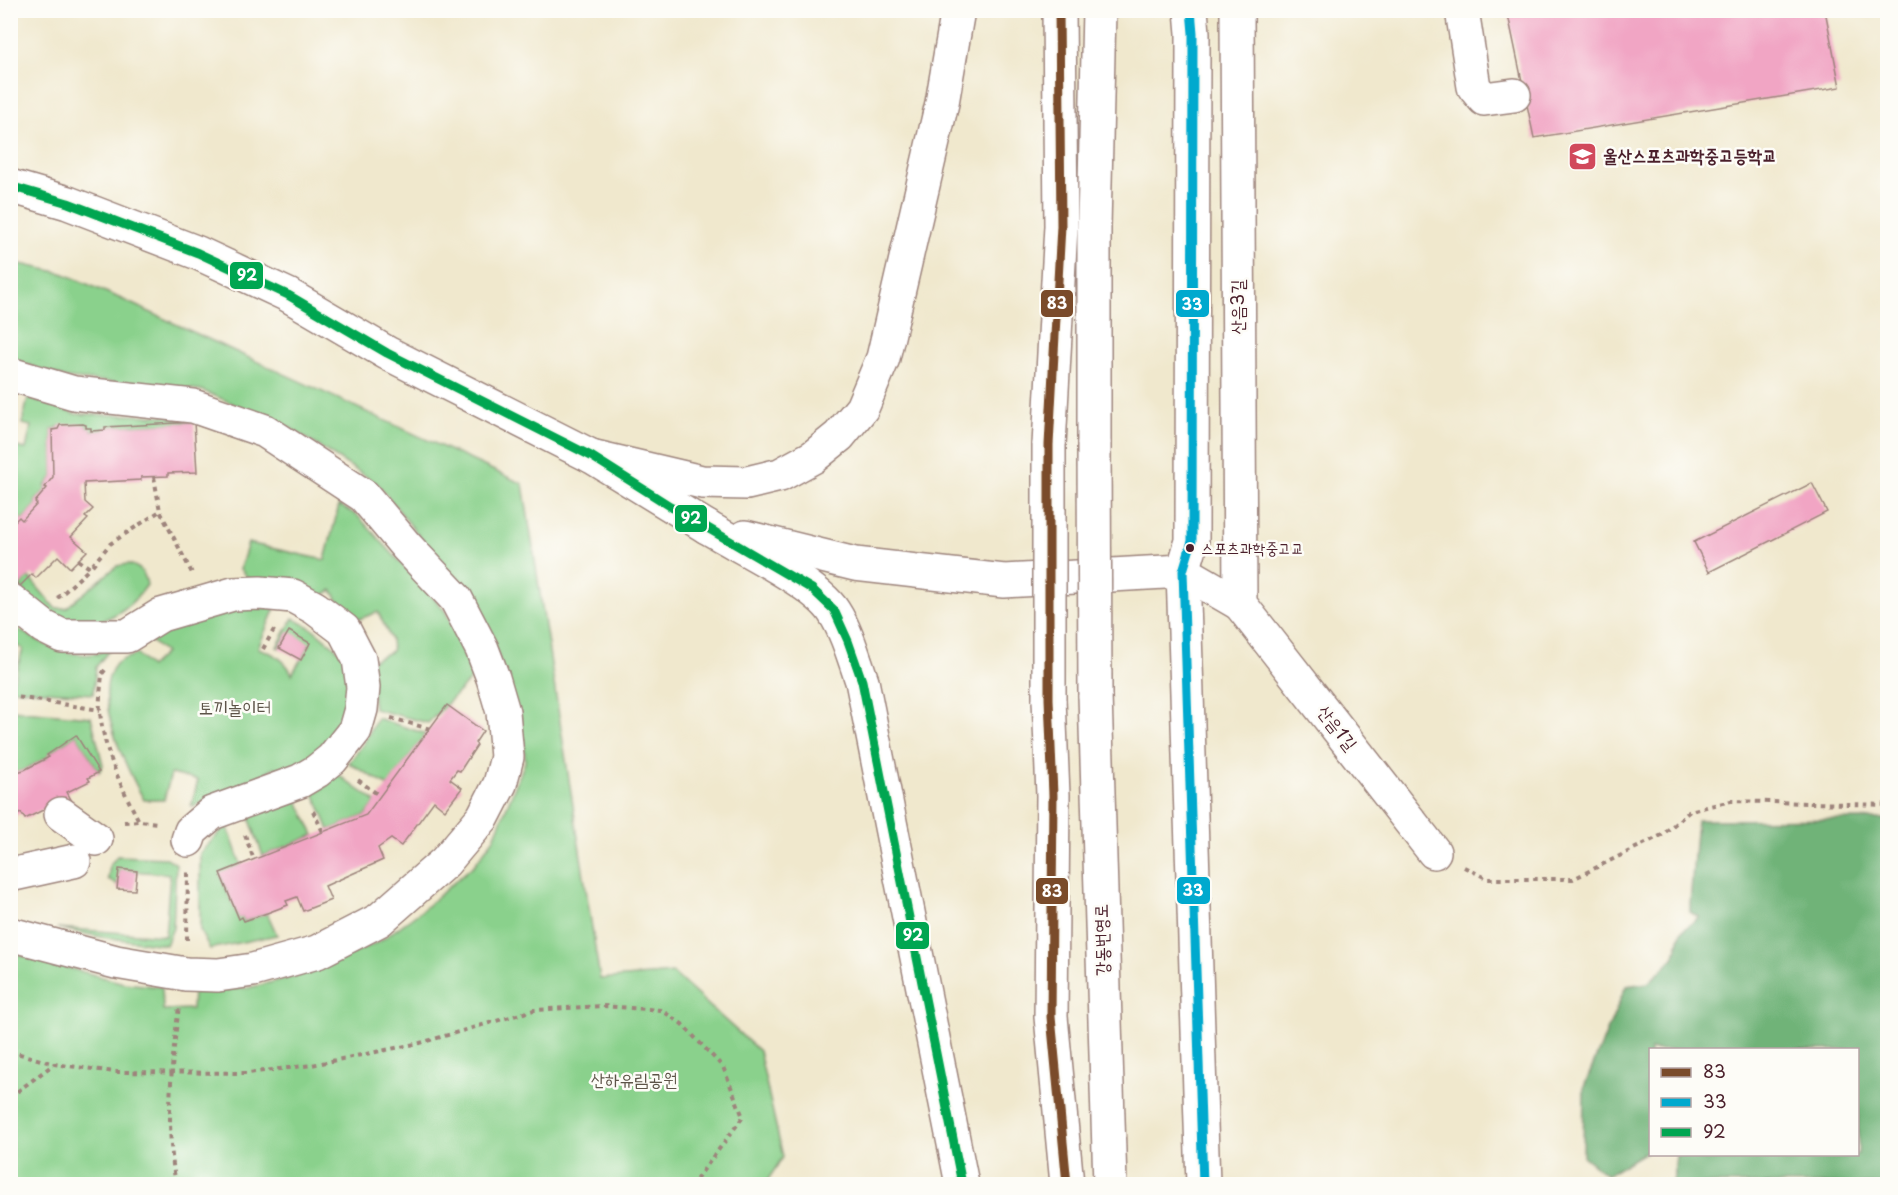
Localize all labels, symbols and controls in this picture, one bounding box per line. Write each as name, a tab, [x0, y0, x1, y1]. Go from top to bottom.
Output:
school or university icon: 울산스포츠과학중고등학교	[1566, 140, 1598, 172]
place label: 울산스포츠과학중고등학교	[1603, 141, 1777, 168]
line badge: 92	[229, 261, 264, 290]
text: 92	[237, 262, 257, 286]
street label: 산음3길	[1223, 279, 1250, 335]
line badge: 83	[1040, 289, 1074, 318]
line badge: 33	[1175, 289, 1210, 318]
text: 83	[1047, 290, 1067, 314]
text: 33	[1182, 291, 1202, 315]
line badge: 92	[674, 504, 708, 533]
text: 92	[681, 505, 701, 529]
place label: 스포츠과학중고교	[1201, 535, 1304, 559]
marker: 스포츠과학중고교	[1184, 542, 1196, 554]
park label: 토끼놀이터	[199, 693, 271, 720]
street label: 산음1길	[1312, 698, 1365, 756]
line badge: 33	[1176, 876, 1211, 905]
line badge: 83	[1035, 877, 1069, 905]
text: 33	[1183, 877, 1203, 901]
text: 83	[1042, 878, 1062, 902]
street label: 강동번영로	[1086, 904, 1115, 976]
line badge: 92	[895, 921, 930, 950]
text: 92	[903, 922, 923, 946]
legend	[1649, 1048, 1859, 1156]
text: 83	[1703, 1057, 1726, 1084]
park label: 산하유림공원	[591, 1065, 677, 1092]
text: 33	[1703, 1087, 1727, 1114]
text: 92	[1703, 1117, 1726, 1144]

